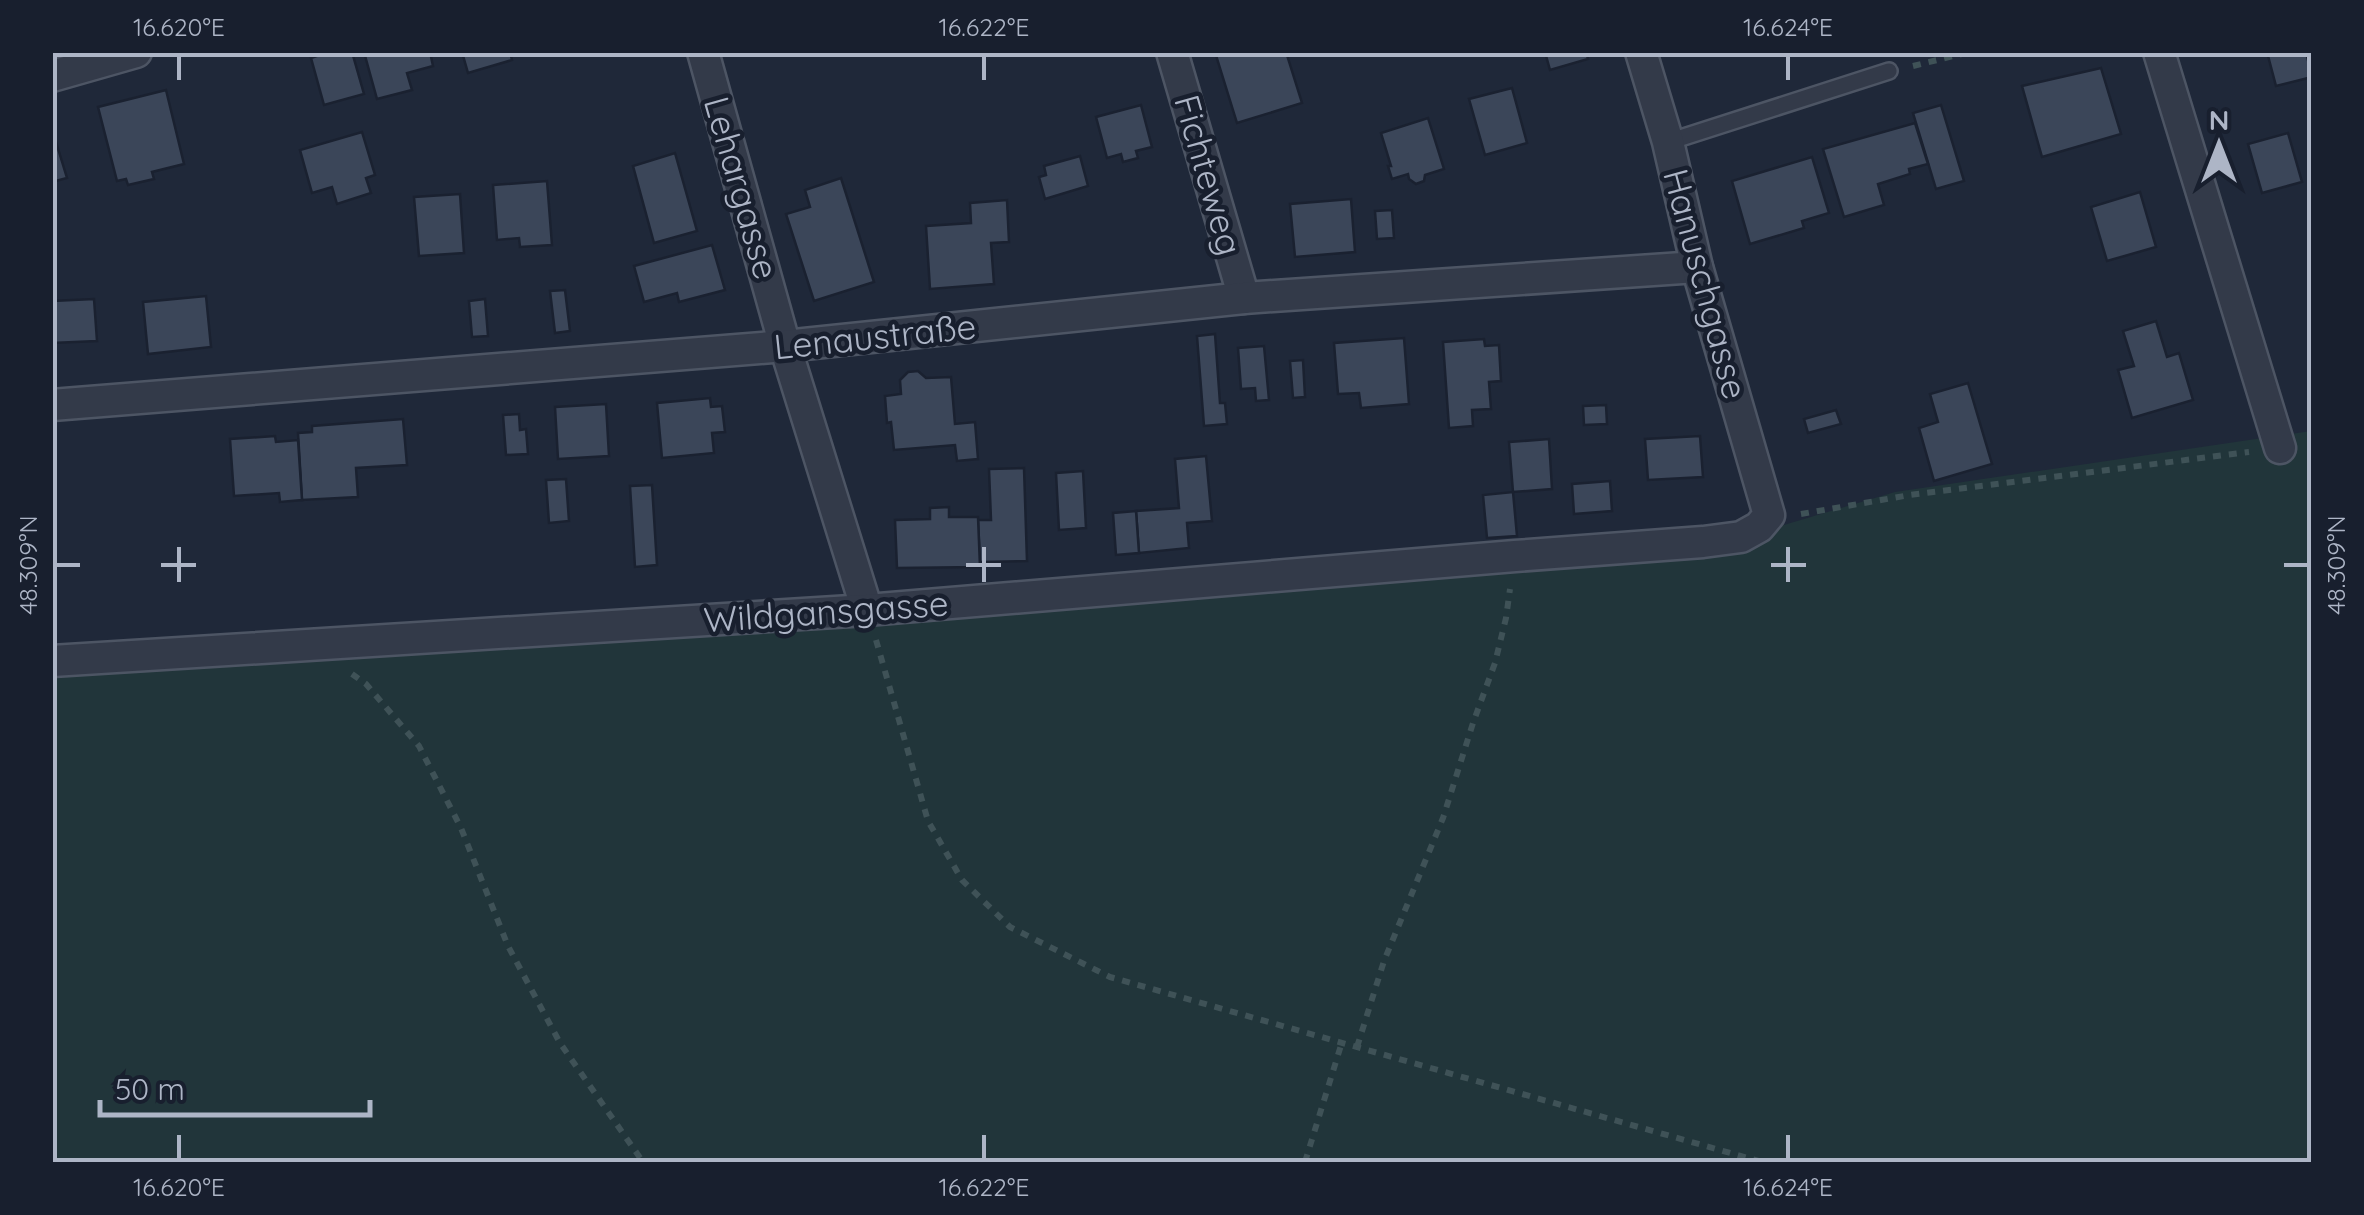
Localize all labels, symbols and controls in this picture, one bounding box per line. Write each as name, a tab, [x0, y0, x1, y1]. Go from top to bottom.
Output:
text: 16.620°E	[133, 11, 225, 42]
text: 16.622°E	[939, 11, 1029, 42]
text: 16.624°E	[1743, 11, 1833, 42]
street label: Fichteweg	[1165, 90, 1253, 260]
street label: Lehargasse	[695, 91, 789, 284]
north arrow	[2169, 95, 2269, 195]
text: N	[2209, 102, 2229, 137]
street label: Hanuschgasse	[1654, 164, 1758, 404]
street label: Lenaustraße	[772, 304, 978, 368]
text: 48.309°N	[12, 515, 43, 615]
text: 48.309°N	[2320, 515, 2351, 615]
street label: Wildgansgasse	[702, 581, 950, 642]
scale bar	[100, 1055, 370, 1117]
text: 50 m	[115, 1070, 185, 1108]
text: 16.620°E	[133, 1171, 225, 1202]
text: 16.622°E	[939, 1171, 1029, 1202]
text: 16.624°E	[1743, 1171, 1833, 1202]

